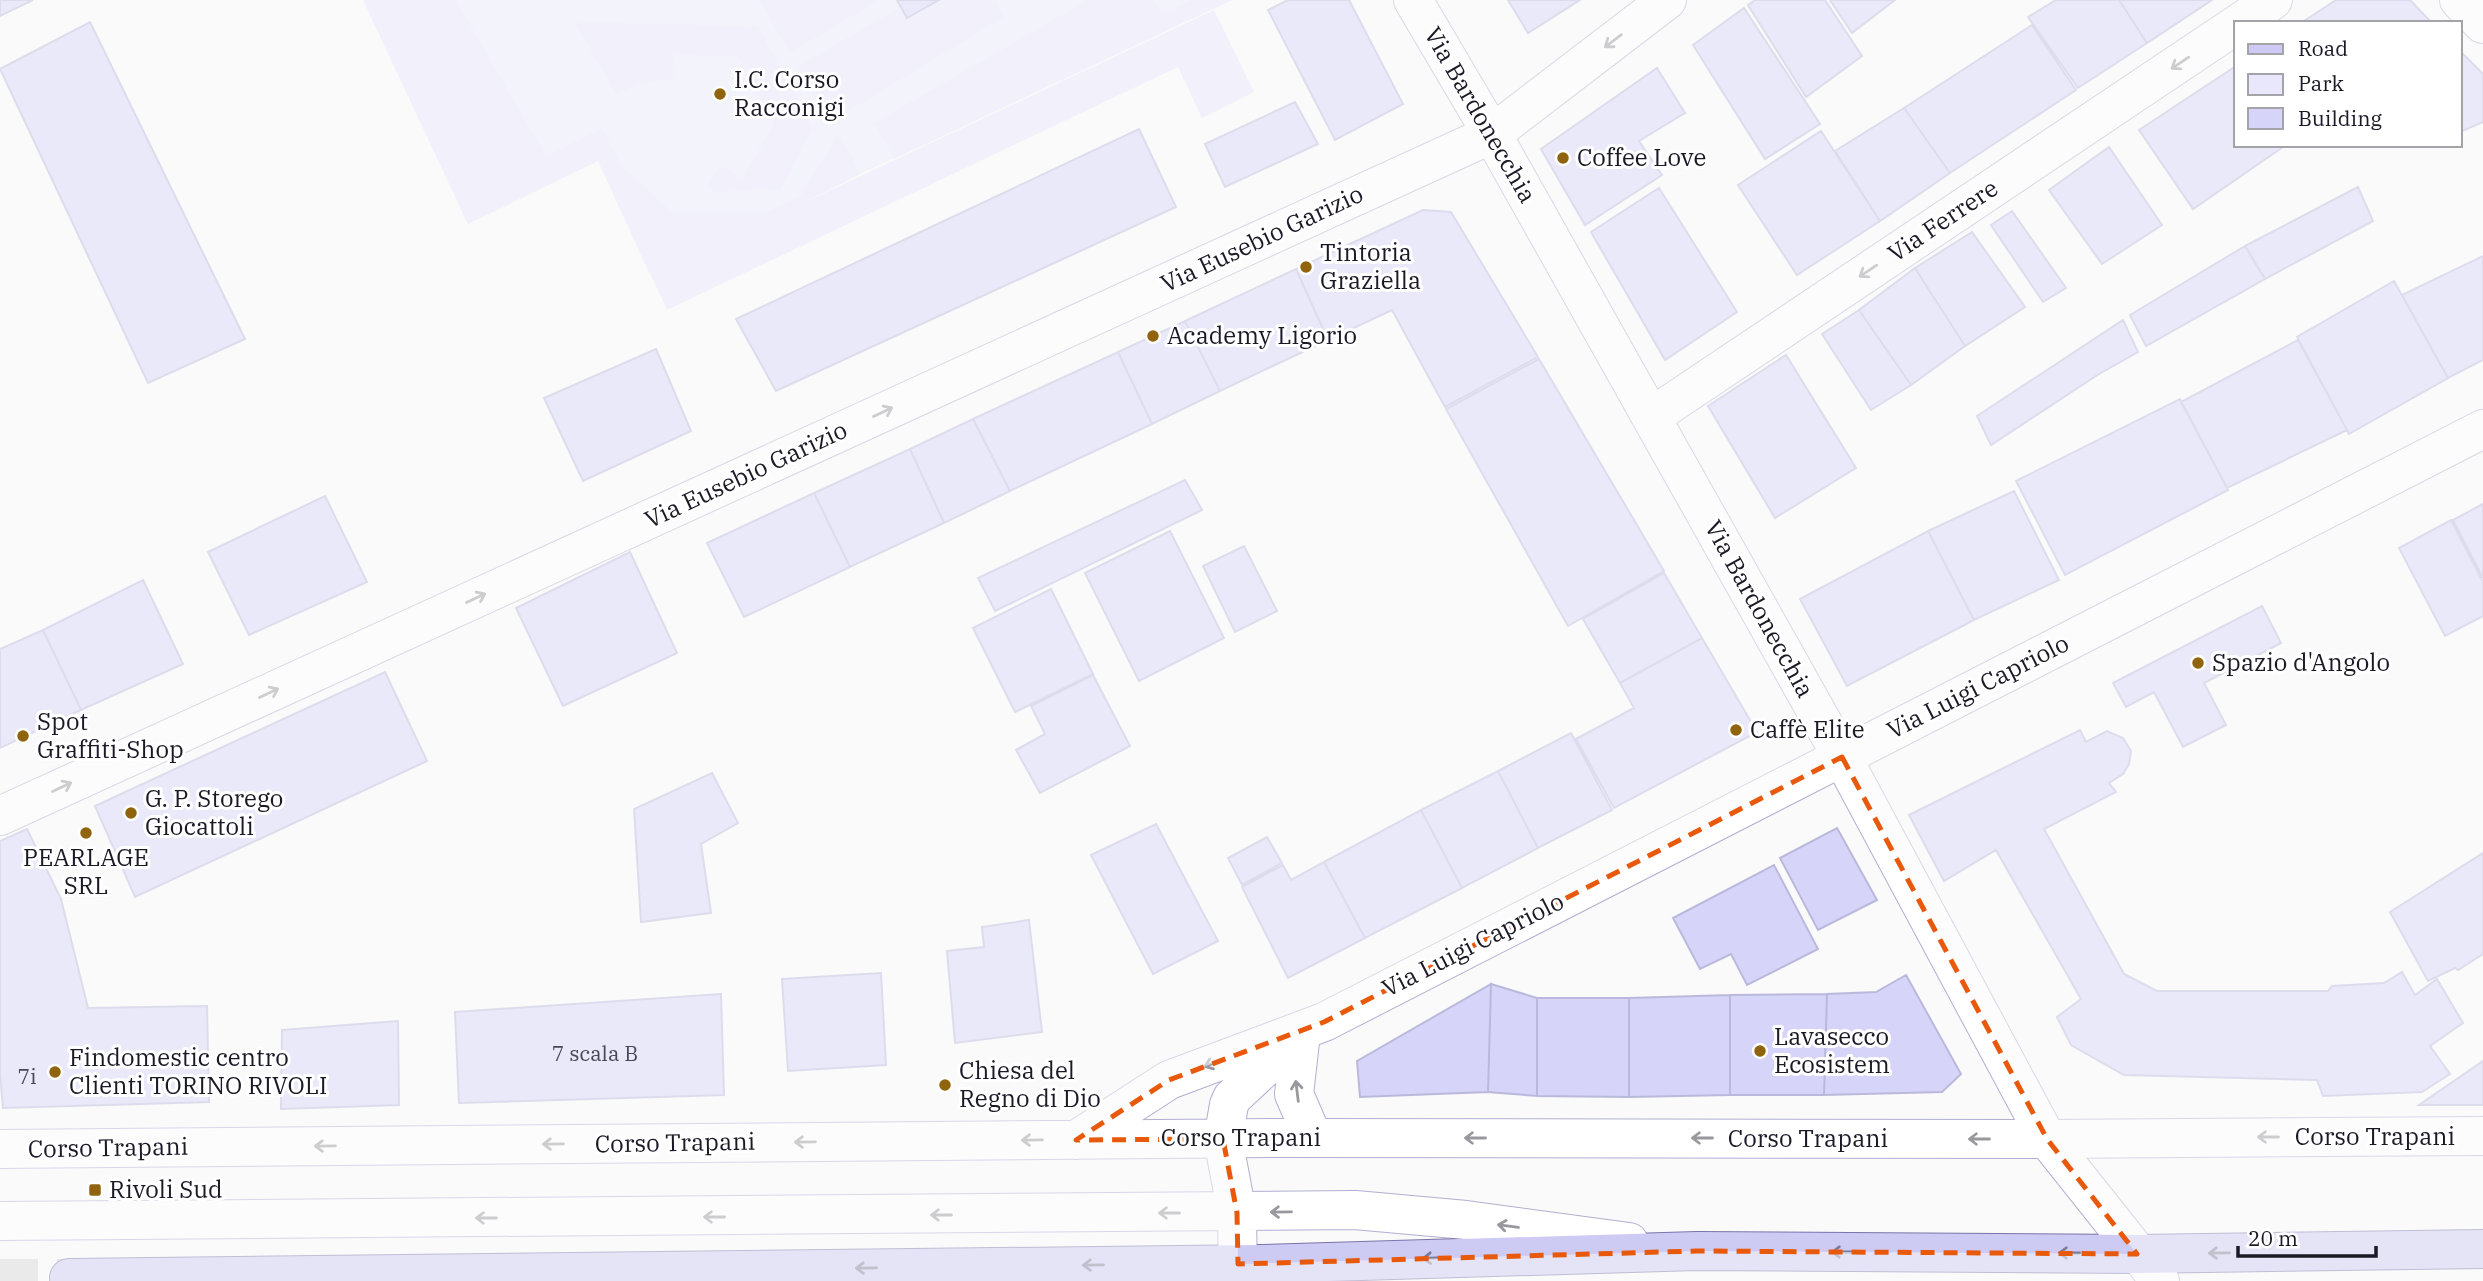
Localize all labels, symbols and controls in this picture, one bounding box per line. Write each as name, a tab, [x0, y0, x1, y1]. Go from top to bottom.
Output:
street label: Via Bardonecchia	[1418, 21, 1544, 208]
legend	[2234, 21, 2462, 147]
one-way arrow	[1604, 34, 1623, 49]
text: Road	[2298, 34, 2348, 62]
one-way arrow	[2170, 56, 2190, 70]
place label: I.C. Corso Racconigi	[734, 63, 845, 123]
text: Park	[2298, 69, 2345, 97]
marker: I.C. Corso Racconigi	[712, 86, 728, 102]
text: Building	[2298, 104, 2383, 132]
place label: Coffee Love	[1577, 141, 1706, 173]
marker: Coffee Love	[1555, 150, 1571, 166]
street label: Via Ferrere	[1881, 172, 2004, 269]
street label: Via Eusebio Garizio	[1155, 177, 1368, 299]
place label: Tintoria Graziella	[1320, 236, 1421, 296]
marker: Tintoria Graziella	[1298, 259, 1314, 275]
one-way arrow	[1859, 264, 1878, 278]
place label: Academy Ligorio	[1167, 319, 1357, 351]
marker: Academy Ligorio	[1145, 328, 1161, 344]
one-way arrow	[872, 405, 894, 418]
street label: Via Eusebio Garizio	[639, 413, 852, 535]
street label: Via Bardonecchia	[1698, 514, 1822, 703]
one-way arrow	[465, 591, 486, 604]
street label: Via Luigi Capriolo	[1881, 626, 2074, 746]
place label: Spazio d'Angolo	[2212, 646, 2390, 678]
marker: Spazio d'Angolo	[2190, 655, 2206, 671]
one-way arrow	[258, 686, 279, 699]
place label: Spot Graffiti-Shop	[37, 705, 184, 765]
place label: Caffè Elite	[1750, 713, 1865, 745]
marker: Caffè Elite	[1728, 722, 1744, 738]
marker: Spot Graffiti-Shop	[15, 728, 31, 744]
one-way arrow	[51, 780, 72, 793]
place label: G. P. Storego Giocattoli	[145, 782, 283, 842]
marker: G. P. Storego Giocattoli	[123, 805, 139, 821]
marker: PEARLAGE SRL	[78, 825, 94, 841]
place label: PEARLAGE SRL	[23, 841, 149, 901]
street label: Via Luigi Capriolo	[1376, 884, 1569, 1004]
place label: Lavasecco Ecosistem	[1774, 1020, 1890, 1080]
house number: 7 scala B	[552, 1039, 638, 1067]
place label: Findomestic centro Clienti TORINO RIVOLI	[69, 1041, 327, 1101]
marker: Lavasecco Ecosistem	[1752, 1043, 1768, 1059]
place label: Chiesa del Regno di Dio	[959, 1054, 1101, 1114]
one-way arrow	[1204, 1058, 1225, 1071]
house number: 7i	[17, 1062, 37, 1090]
marker: Findomestic centro Clienti TORINO RIVOLI	[47, 1064, 63, 1080]
marker: Chiesa del Regno di Dio	[937, 1077, 953, 1093]
one-way arrow	[1290, 1081, 1303, 1103]
street label: Corso Trapani	[2295, 1120, 2455, 1152]
street label: Corso Trapani	[1161, 1121, 1321, 1153]
street label: Corso Trapani	[1728, 1122, 1888, 1154]
street label: Corso Trapani	[595, 1125, 755, 1159]
street label: Corso Trapani	[28, 1130, 188, 1164]
one-way arrow	[2257, 1130, 2280, 1144]
one-way arrow	[1463, 1131, 1486, 1145]
one-way arrow	[1691, 1131, 1714, 1145]
one-way arrow	[1967, 1132, 1990, 1146]
one-way arrow	[1021, 1133, 1044, 1147]
one-way arrow	[794, 1135, 817, 1149]
one-way arrow	[542, 1137, 565, 1151]
one-way arrow	[314, 1139, 337, 1153]
place label: Rivoli Sud	[109, 1173, 223, 1205]
marker: Rivoli Sud	[87, 1182, 103, 1198]
one-way arrow	[1270, 1205, 1293, 1219]
one-way arrow	[1157, 1206, 1180, 1220]
one-way arrow	[930, 1208, 953, 1222]
one-way arrow	[702, 1210, 725, 1223]
one-way arrow	[475, 1211, 498, 1225]
scale bar	[2238, 1214, 2376, 1258]
one-way arrow	[1497, 1219, 1520, 1232]
text: 20 m	[2248, 1224, 2298, 1252]
one-way arrow	[1830, 1245, 1853, 1259]
one-way arrow	[2058, 1246, 2081, 1260]
one-way arrow	[2208, 1246, 2231, 1260]
one-way arrow	[1422, 1252, 1445, 1265]
one-way arrow	[1082, 1258, 1105, 1272]
one-way arrow	[855, 1261, 878, 1275]

